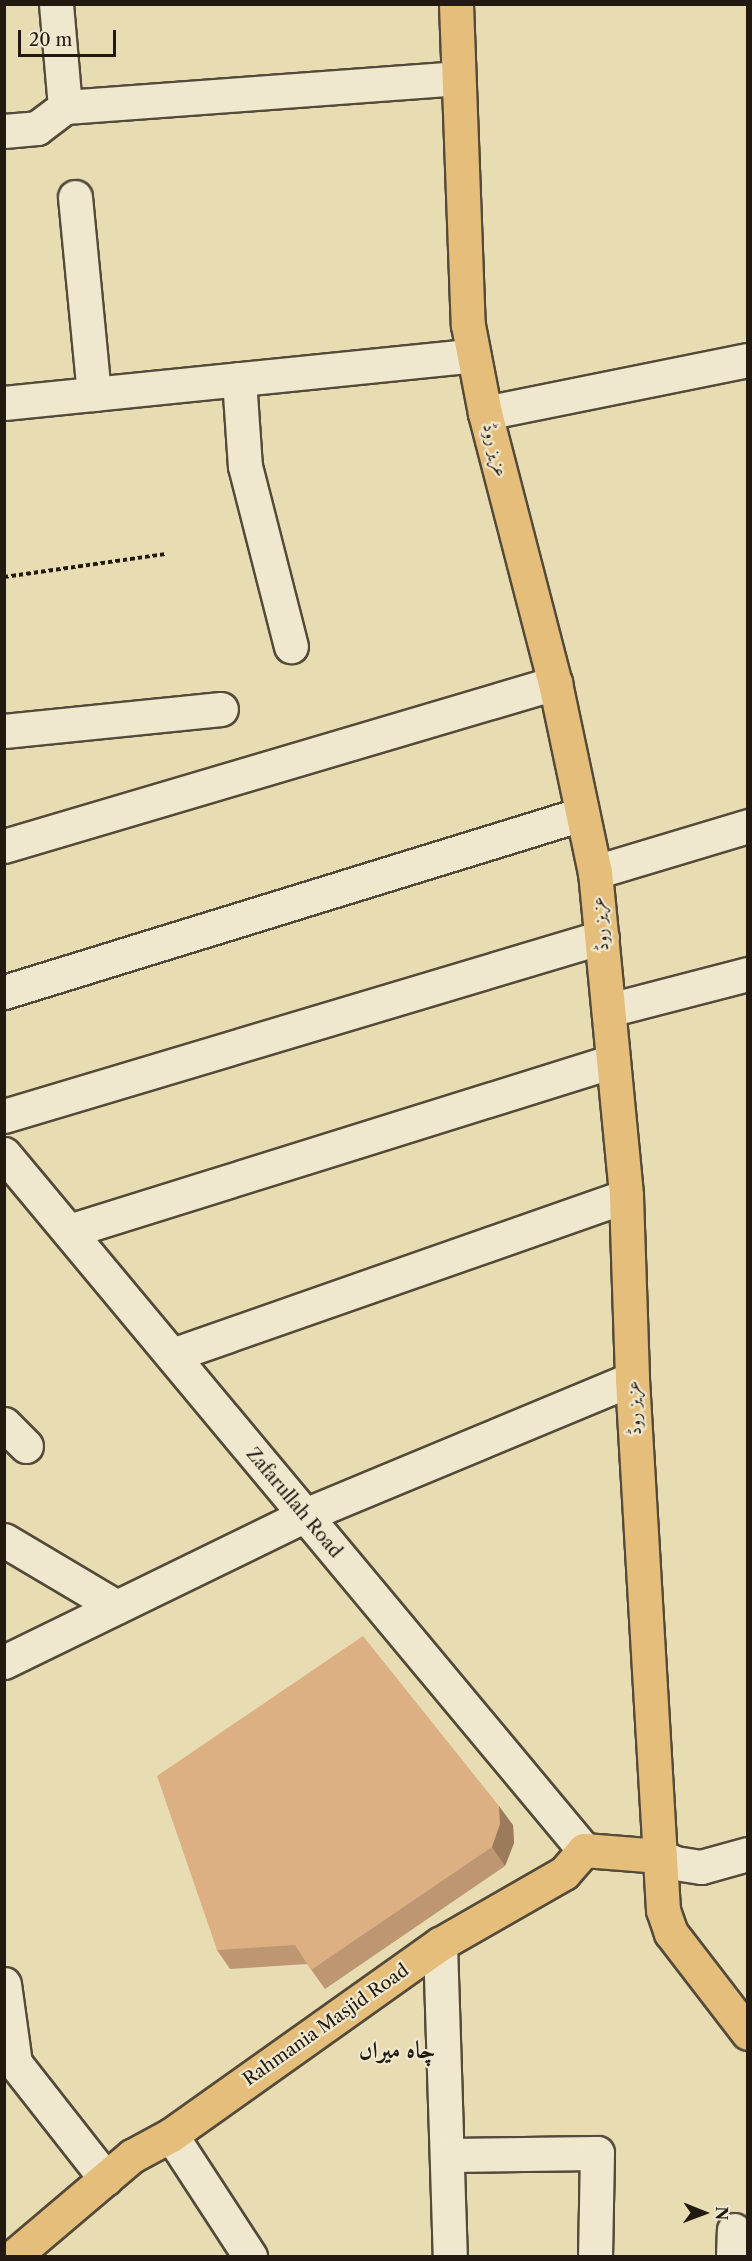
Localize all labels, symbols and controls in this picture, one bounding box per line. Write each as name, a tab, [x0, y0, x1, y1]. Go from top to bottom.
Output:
scale bar	[21, 18, 118, 56]
text: 20 m	[29, 29, 72, 51]
street label: عزیز روڈ	[478, 421, 512, 479]
street label: عزیز روڈ	[586, 896, 614, 952]
street label: عزیز روڈ	[622, 1380, 646, 1436]
street label: Zafarullah Road	[242, 1444, 346, 1562]
street label: Rahmania Masjid Road	[239, 1960, 413, 2090]
district label: چاہ میراں	[359, 2036, 435, 2064]
north arrow	[674, 2183, 734, 2243]
text: N	[712, 2206, 732, 2220]

